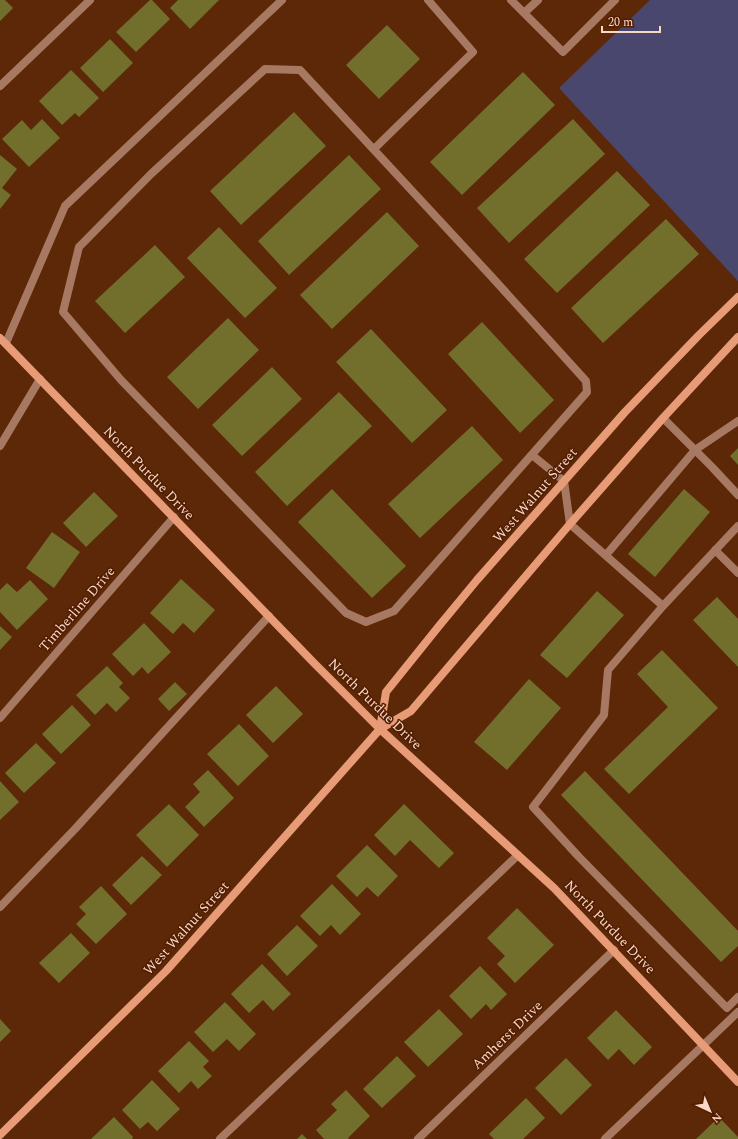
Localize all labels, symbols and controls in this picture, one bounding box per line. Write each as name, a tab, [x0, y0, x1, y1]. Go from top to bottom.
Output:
scale bar	[602, 8, 660, 34]
text: 20 m	[608, 13, 633, 32]
street label: North Purdue Drive	[99, 421, 200, 525]
street label: West Walnut Street	[488, 443, 582, 547]
street label: Timberline Drive	[34, 562, 120, 656]
street label: North Purdue Drive	[323, 654, 427, 755]
street label: North Purdue Drive	[560, 875, 661, 979]
street label: West Walnut Street	[138, 876, 234, 980]
street label: Amherst Drive	[467, 995, 547, 1074]
north arrow	[690, 1091, 730, 1131]
text: N	[707, 1109, 726, 1127]

